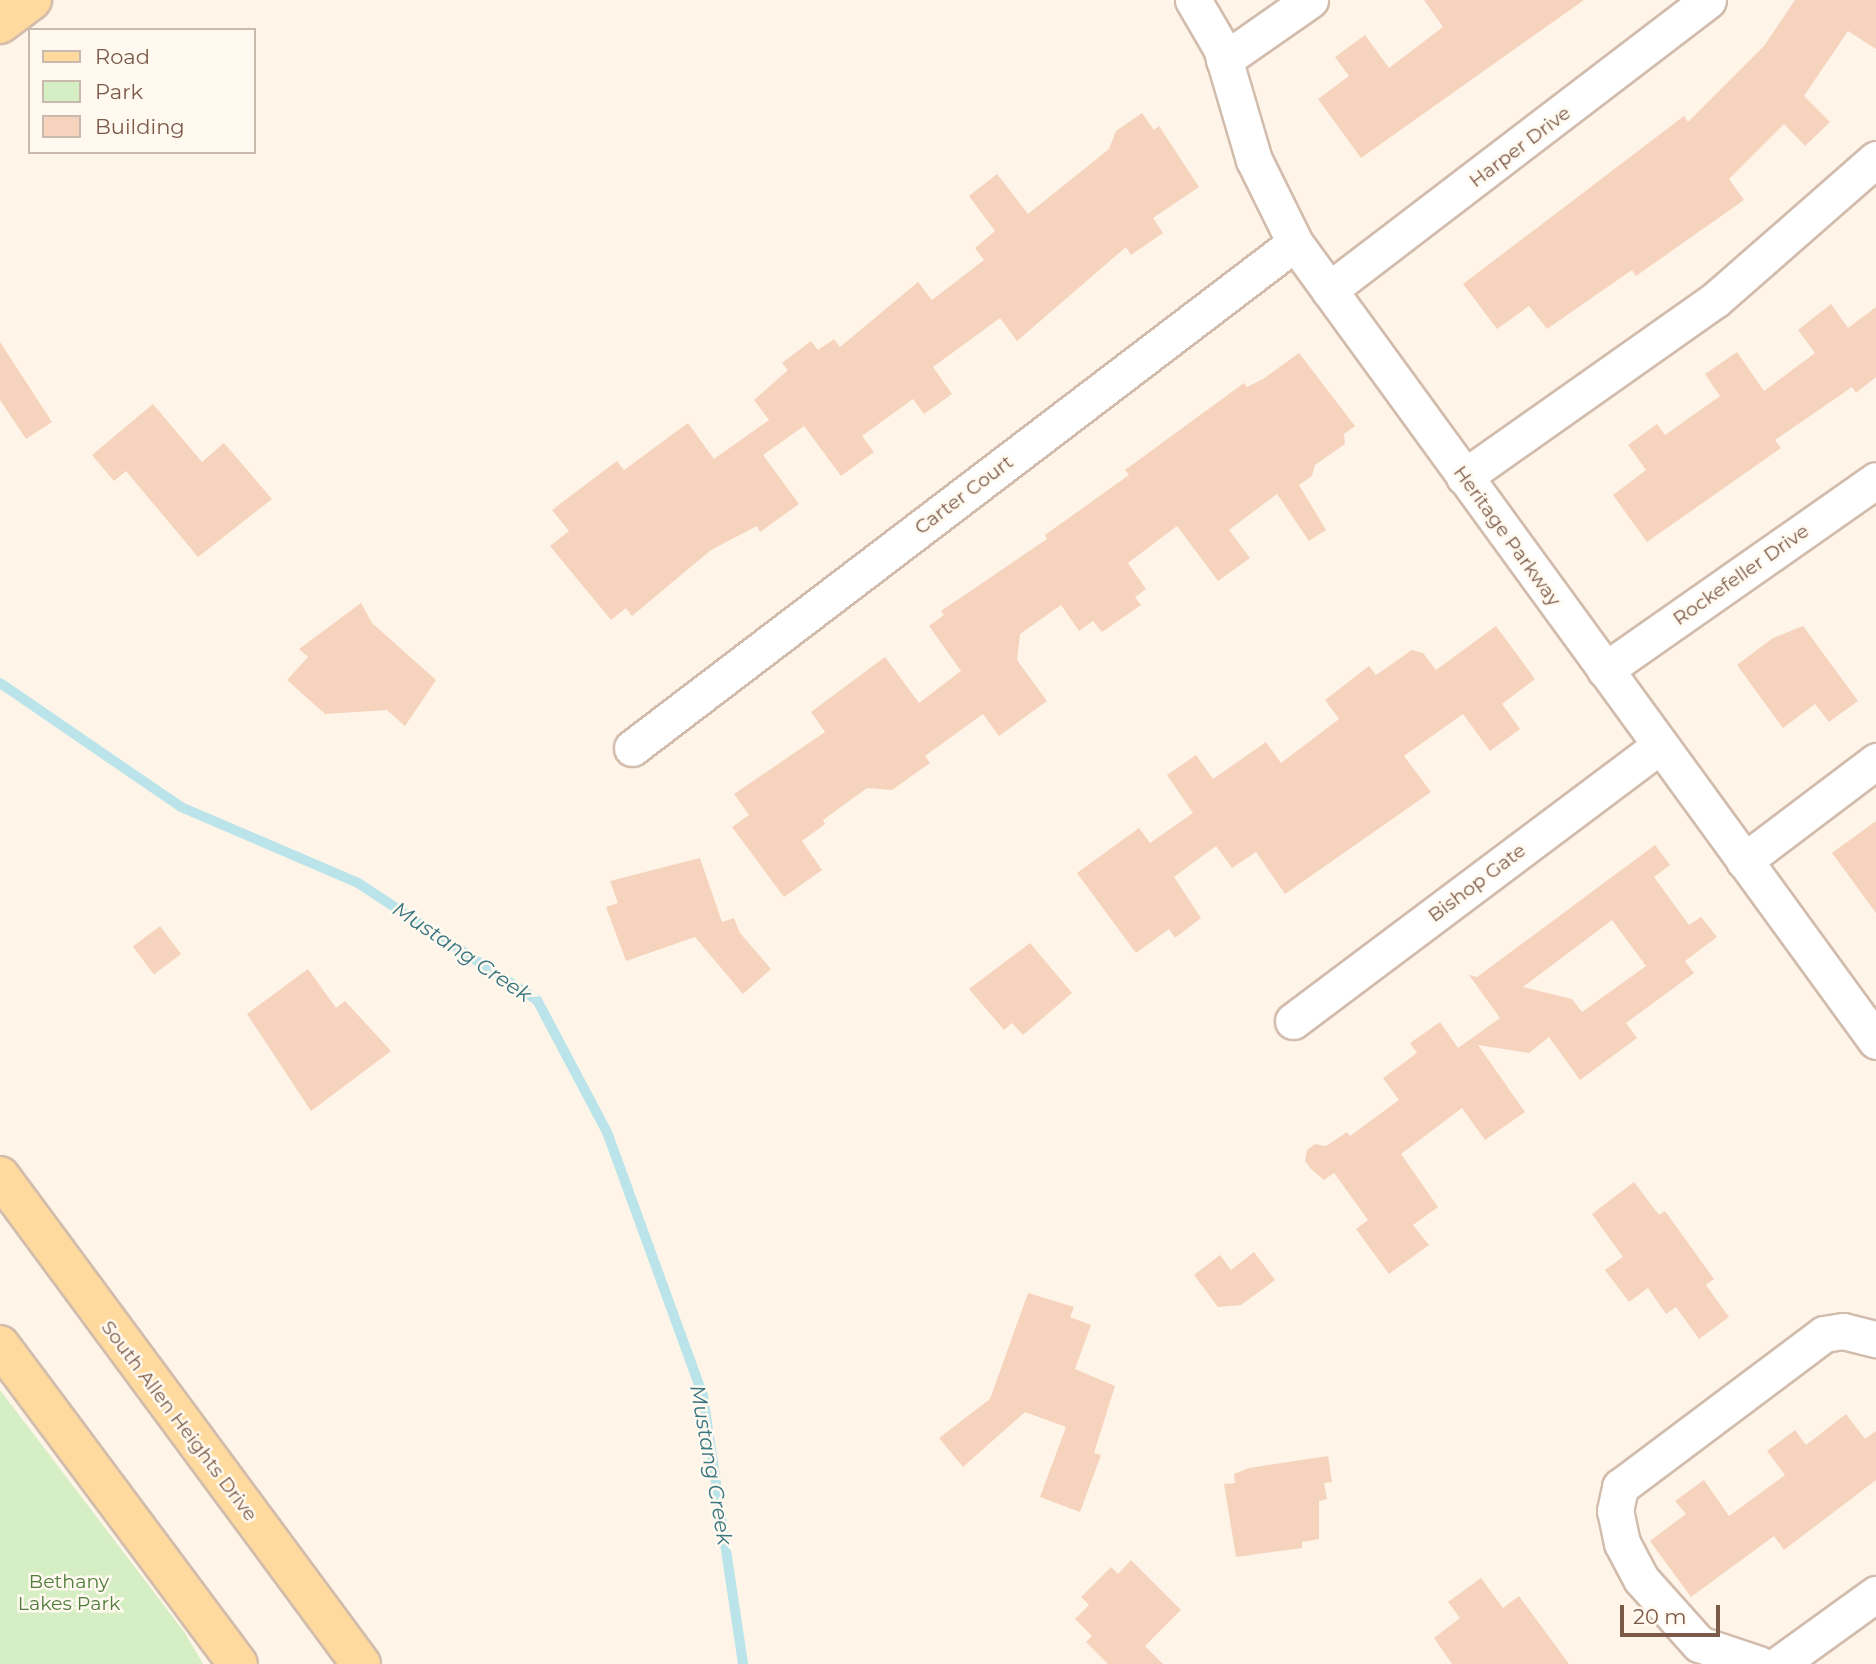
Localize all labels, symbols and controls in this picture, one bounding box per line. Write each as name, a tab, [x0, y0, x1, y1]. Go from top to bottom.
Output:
legend	[28, 28, 256, 154]
text: Road	[95, 44, 150, 69]
text: Park	[95, 79, 143, 104]
street label: Harper Drive	[1465, 102, 1575, 192]
text: Building	[95, 114, 185, 139]
street label: Carter Court	[910, 451, 1018, 539]
street label: Heritage Parkway	[1448, 461, 1566, 611]
street label: Rockefeller Drive	[1669, 520, 1813, 630]
street label: Bishop Gate	[1424, 839, 1530, 927]
water label: Mustang Creek	[388, 896, 536, 1008]
street label: South Allen Heights Drive	[96, 1316, 262, 1526]
water label: Mustang Creek	[685, 1383, 737, 1547]
park label: Bethany Lakes Park	[18, 1571, 120, 1615]
scale bar	[1624, 1590, 1724, 1634]
text: 20 m	[1633, 1604, 1687, 1629]

